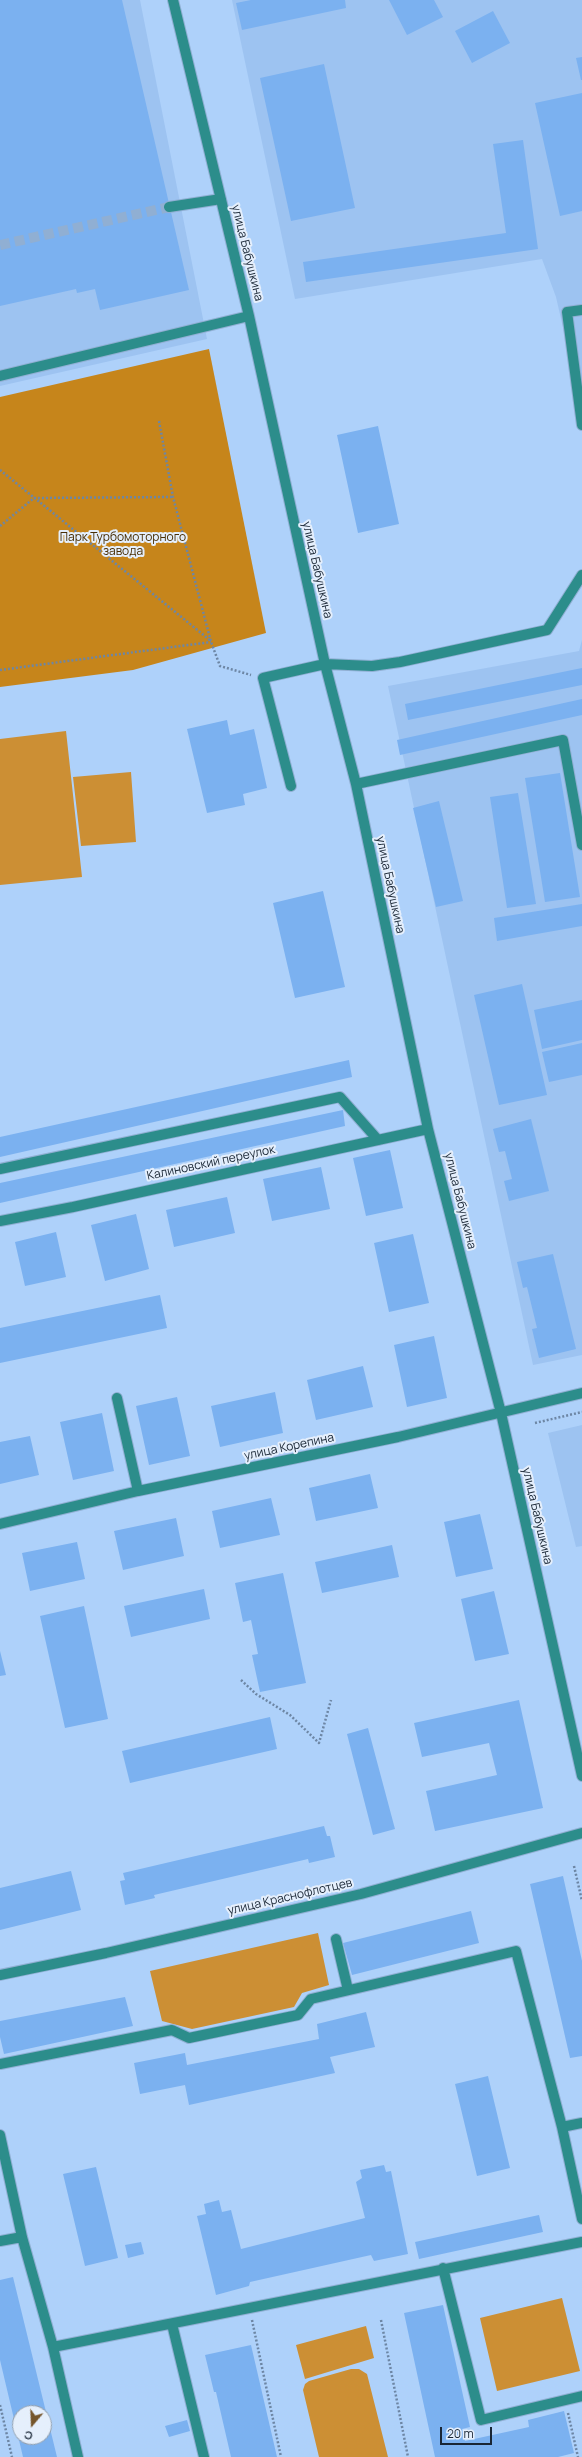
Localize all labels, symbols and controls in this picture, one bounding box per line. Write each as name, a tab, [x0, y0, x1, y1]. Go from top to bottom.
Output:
street label: улица Бабушкина	[228, 203, 266, 303]
street label: улица Бабушкина	[299, 520, 335, 620]
park label: Парк Турбомоторного завода	[60, 531, 186, 559]
street label: улица Бабушкина	[373, 835, 407, 935]
street label: Калиновский переулок	[146, 1142, 276, 1184]
street label: улица Бабушкина	[441, 1151, 479, 1251]
street label: улица Корепина	[243, 1430, 335, 1464]
street label: улица Бабушкина	[519, 1466, 555, 1566]
street label: улица Краснофлотцев	[226, 1876, 354, 1918]
north arrow	[12, 2405, 52, 2445]
scale bar	[442, 2419, 494, 2445]
text: 20 m	[447, 2425, 474, 2442]
text: С	[22, 2427, 35, 2444]

